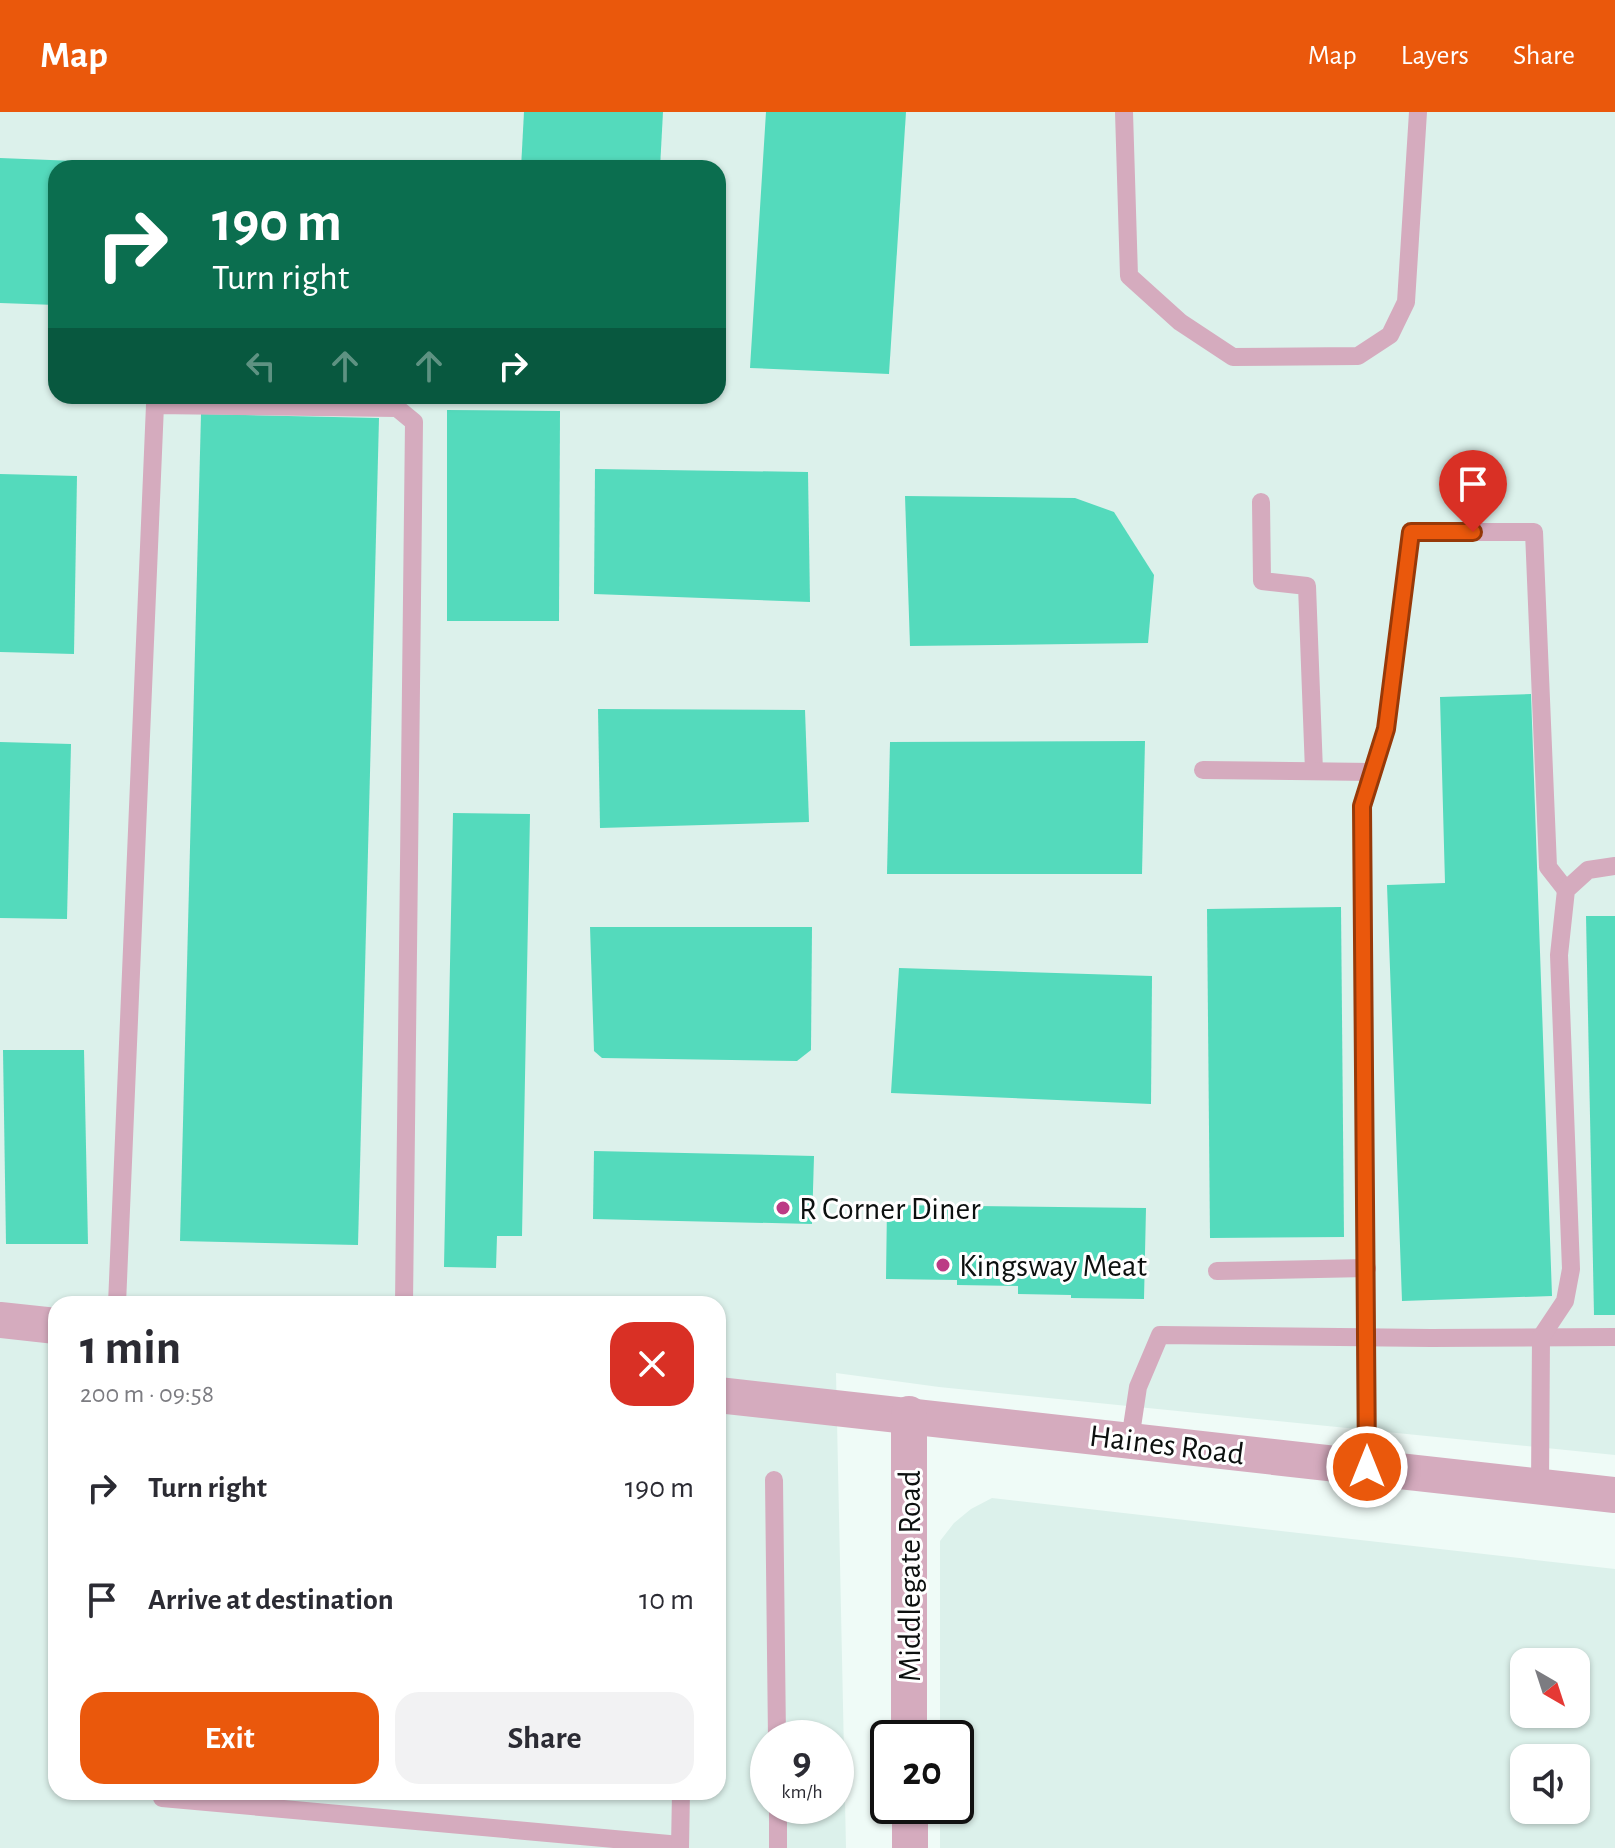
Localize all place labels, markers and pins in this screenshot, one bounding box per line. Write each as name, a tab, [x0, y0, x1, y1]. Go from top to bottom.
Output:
pin	[1439, 450, 1507, 532]
place label: R Corner Diner	[799, 1193, 981, 1225]
marker: R Corner Diner	[774, 1199, 792, 1217]
place label: Kingsway Meat	[959, 1250, 1147, 1282]
marker: Kingsway Meat	[934, 1256, 952, 1274]

